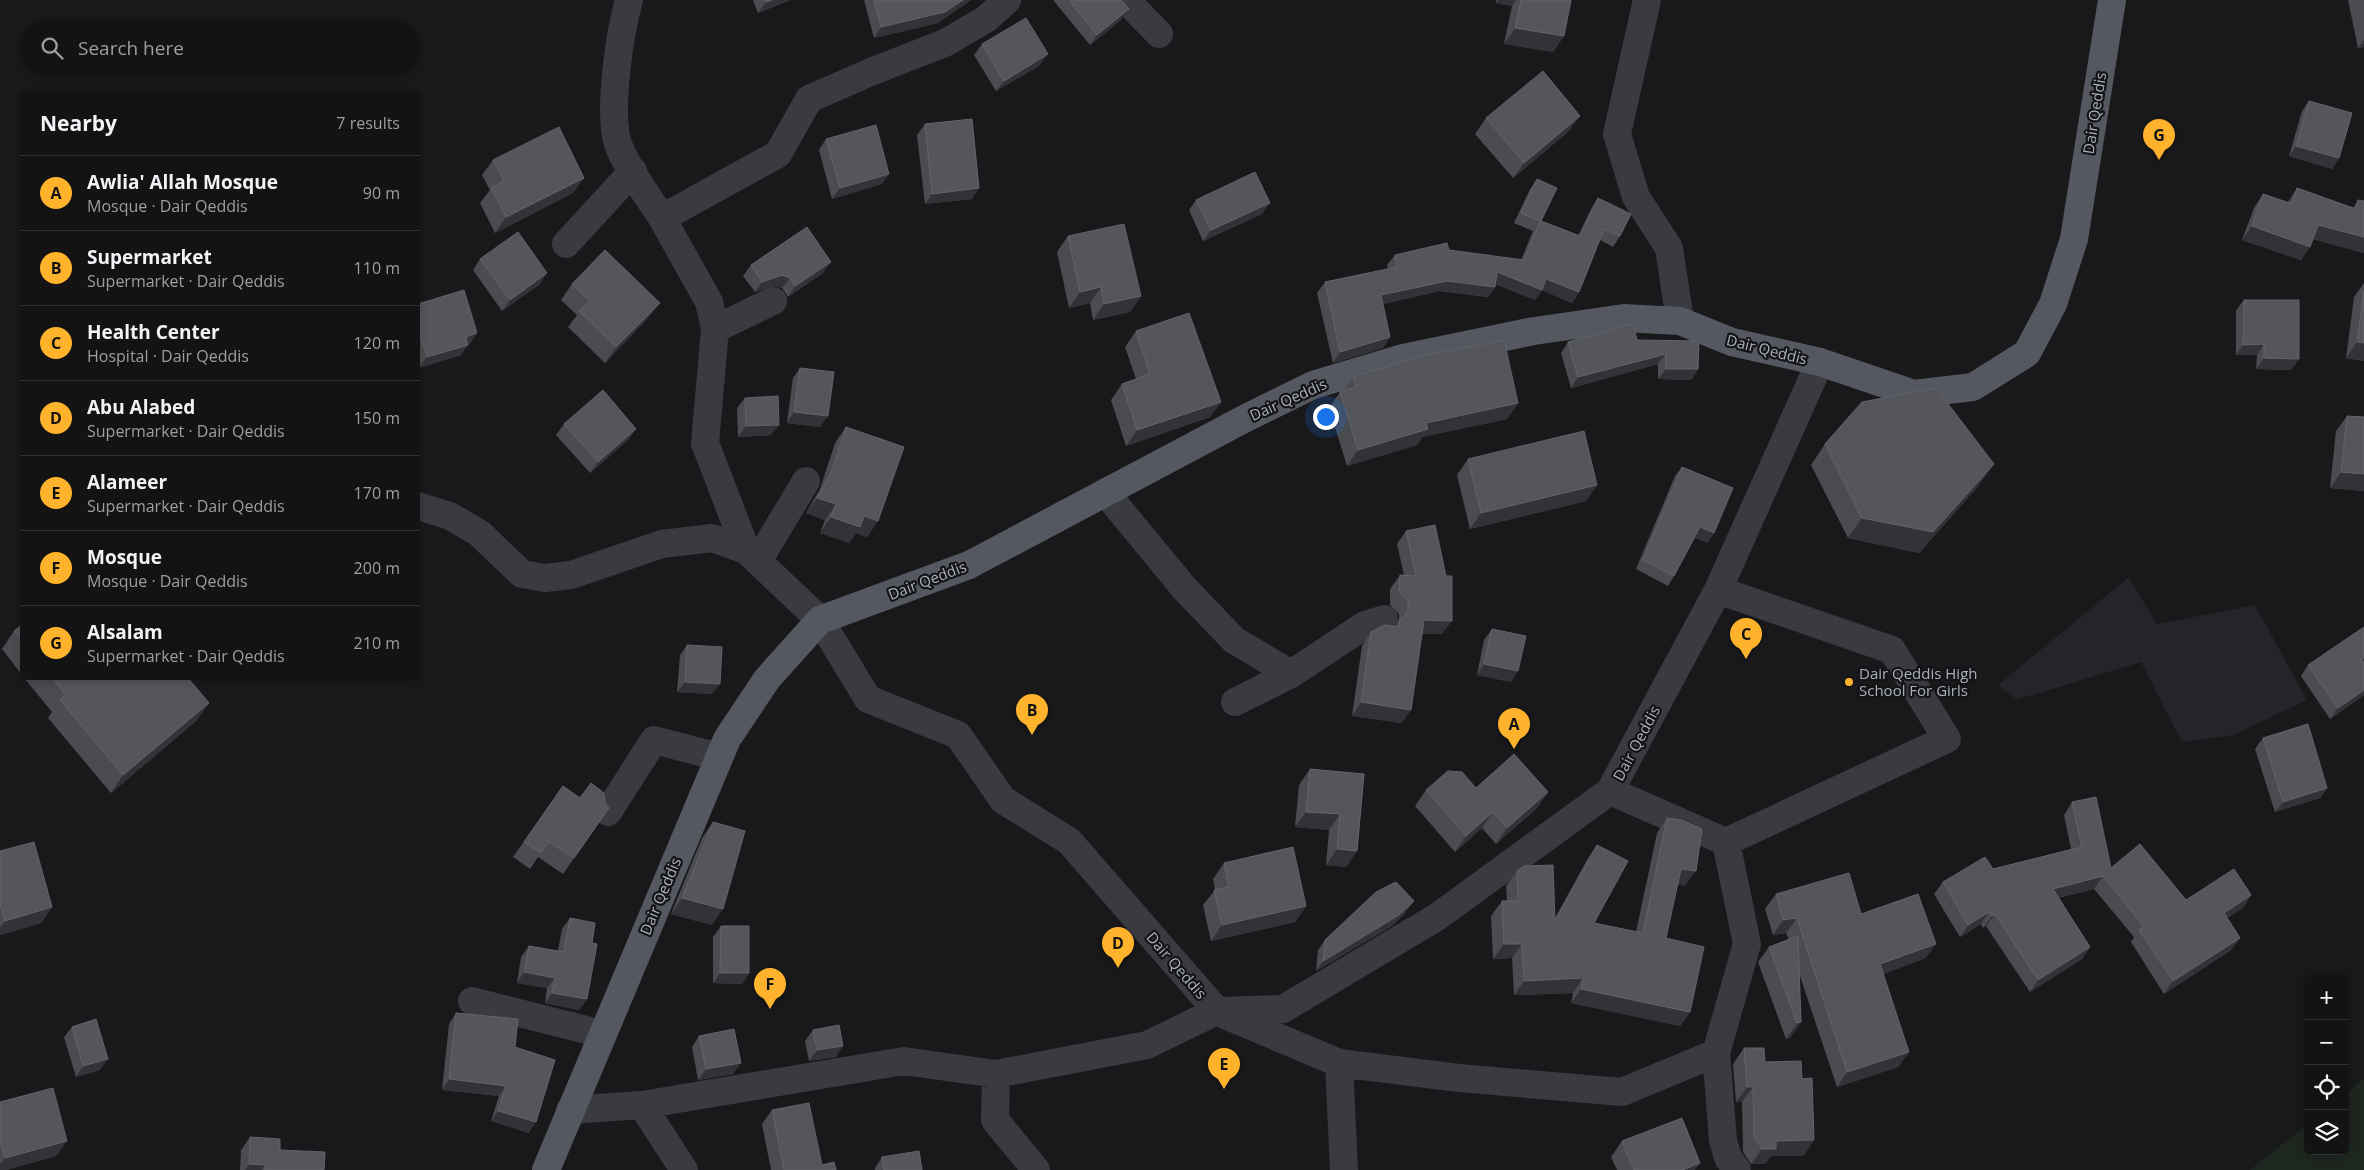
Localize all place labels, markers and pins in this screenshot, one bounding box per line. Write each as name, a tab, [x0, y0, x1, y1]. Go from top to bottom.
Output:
pin: G	[2143, 119, 2175, 160]
pin: C	[1730, 618, 1762, 659]
place label: Dair Qeddis High School For Girls	[1859, 663, 1978, 700]
marker: Dair Qeddis High School For Girls	[1843, 676, 1855, 688]
pin: B	[1016, 694, 1048, 735]
pin: A	[1498, 708, 1530, 749]
pin: D	[1102, 927, 1134, 968]
pin: F	[754, 968, 786, 1009]
pin: E	[1208, 1048, 1240, 1089]

